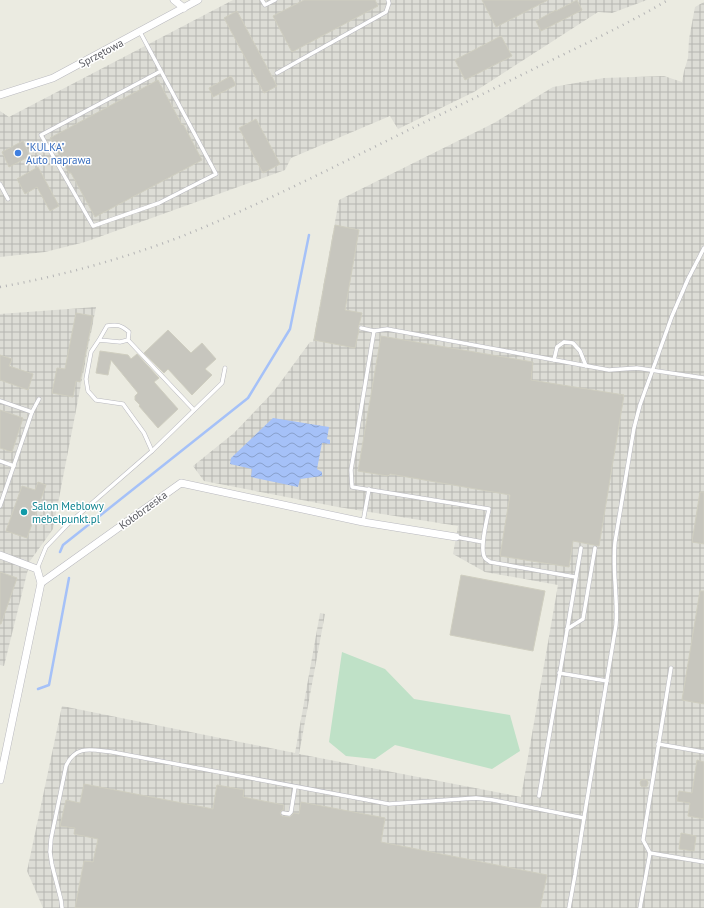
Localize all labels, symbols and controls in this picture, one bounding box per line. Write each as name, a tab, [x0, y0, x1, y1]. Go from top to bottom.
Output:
street label: Sprzętowa	[76, 35, 126, 71]
place label: "KULKA" Auto naprawa	[26, 140, 91, 167]
marker: "KULKA" Auto naprawa	[13, 148, 23, 158]
street label: Kołobrzeska	[116, 488, 170, 532]
place label: Salon Meblowy mebelpunkt.pl	[32, 499, 105, 526]
marker: Salon Meblowy mebelpunkt.pl	[19, 507, 29, 517]

